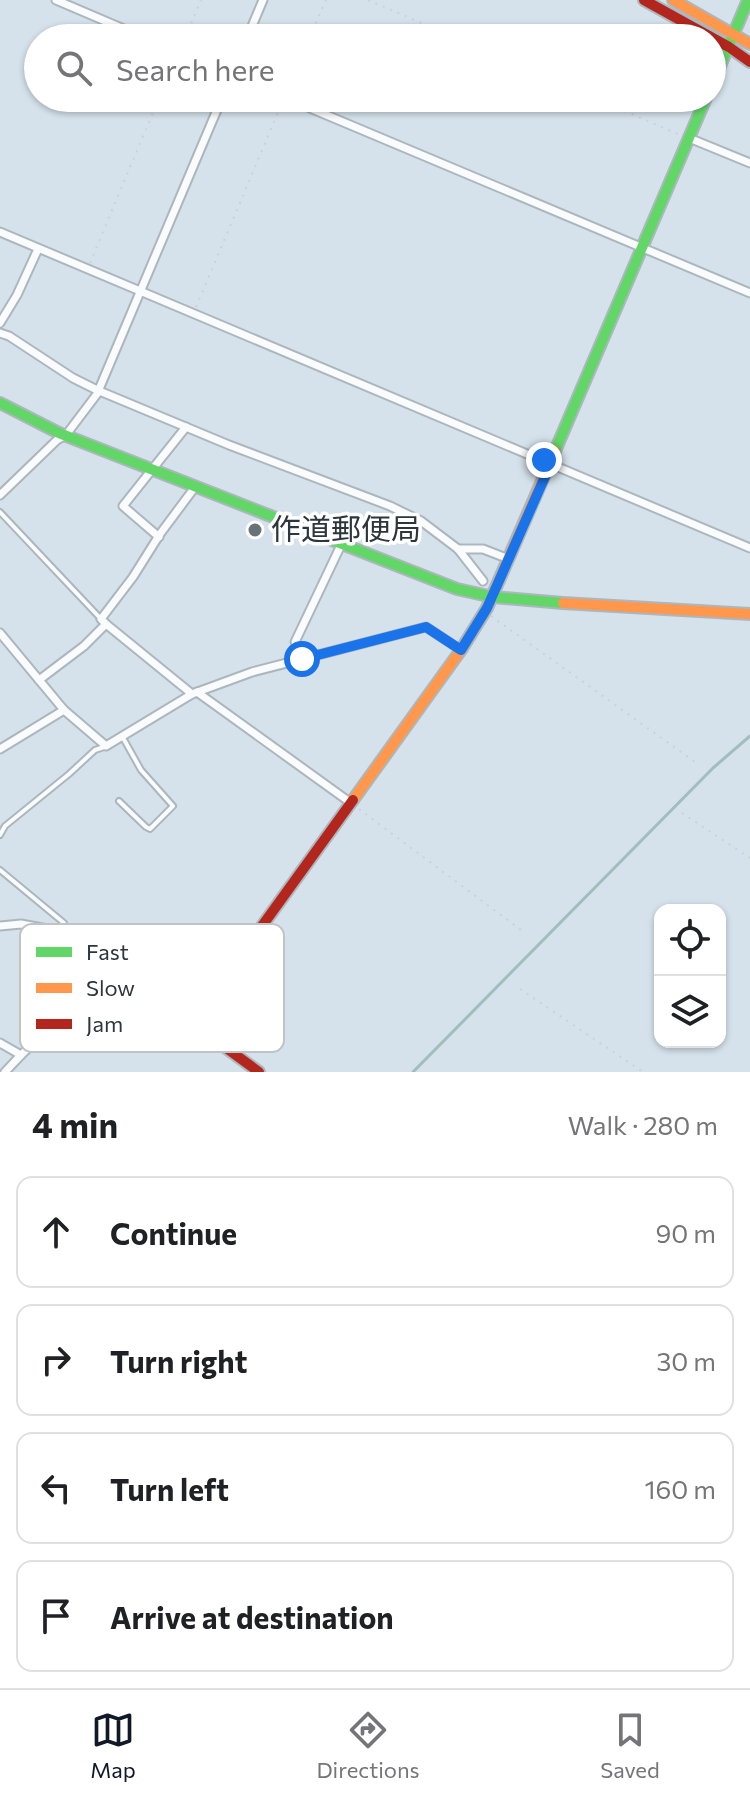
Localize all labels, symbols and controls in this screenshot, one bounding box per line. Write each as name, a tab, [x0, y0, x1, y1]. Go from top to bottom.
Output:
search box	[24, 24, 726, 112]
icon: search	[52, 46, 96, 90]
text: Search here	[116, 50, 275, 87]
route end	[526, 442, 562, 478]
place label: 作道郵便局	[271, 509, 421, 546]
marker: 作道郵便局	[246, 521, 264, 539]
route start	[284, 641, 320, 677]
map controls	[654, 904, 726, 1048]
button: locate	[654, 904, 726, 976]
legend	[20, 924, 284, 1052]
text: Fast	[86, 938, 129, 965]
text: Slow	[86, 974, 135, 1001]
button: layers	[654, 976, 726, 1048]
text: Jam	[86, 1010, 123, 1037]
text: 4 min	[32, 1103, 118, 1145]
text: Walk · 280 m	[568, 1109, 718, 1140]
icon: ahead	[34, 1210, 78, 1254]
text: Continue	[110, 1214, 237, 1251]
text: 90 m	[656, 1217, 716, 1248]
icon: right	[34, 1338, 78, 1382]
text: Turn right	[110, 1342, 247, 1379]
text: 30 m	[657, 1345, 716, 1376]
icon: left	[34, 1466, 78, 1510]
text: Turn left	[110, 1470, 229, 1507]
text: 160 m	[644, 1473, 716, 1504]
icon: arrive	[34, 1594, 78, 1638]
text: Arrive at destination	[110, 1598, 394, 1635]
tab: Map	[90, 1708, 136, 1783]
tab: Directions	[316, 1708, 420, 1783]
tab: Saved	[600, 1708, 660, 1783]

